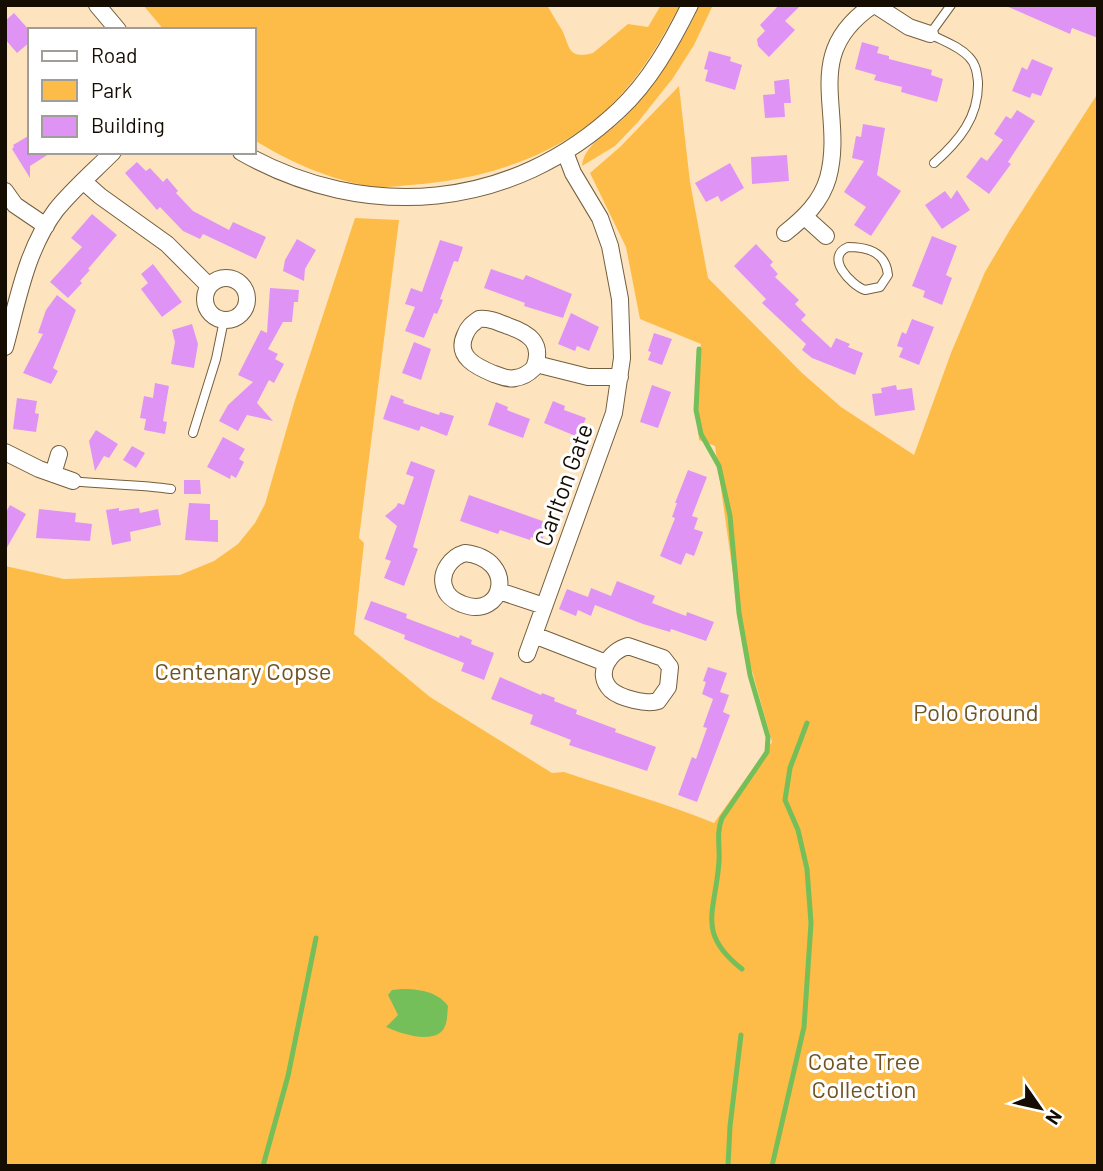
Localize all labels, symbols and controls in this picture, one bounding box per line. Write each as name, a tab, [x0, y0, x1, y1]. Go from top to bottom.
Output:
legend	[28, 28, 256, 154]
text: Road	[91, 42, 137, 67]
text: Park	[91, 77, 132, 102]
text: Building	[91, 112, 165, 137]
street label: Carlton Gate	[527, 419, 598, 550]
park label: Centenary Copse	[154, 656, 332, 685]
park label: Polo Ground	[913, 697, 1039, 726]
park label: Coate Tree Collection	[808, 1046, 920, 1103]
north arrow	[1005, 1073, 1075, 1143]
text: N	[1041, 1106, 1068, 1129]

